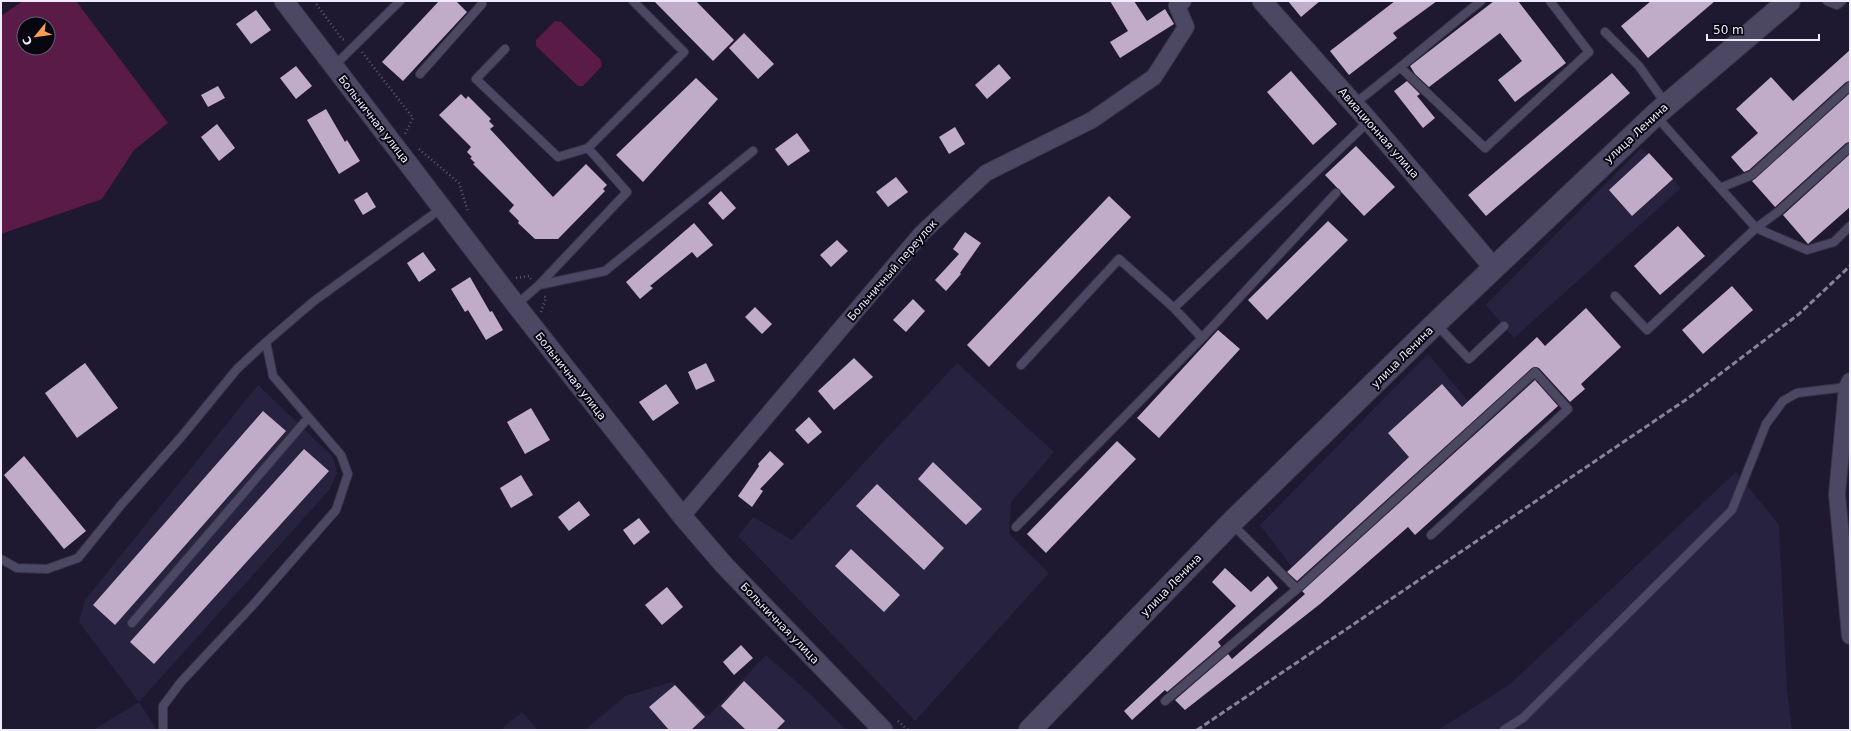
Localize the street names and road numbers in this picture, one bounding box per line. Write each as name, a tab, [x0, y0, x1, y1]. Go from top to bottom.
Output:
street label: Больничная улица	[335, 73, 412, 166]
street label: Авиационная улица	[1336, 86, 1421, 181]
street label: улица Ленина	[1602, 101, 1671, 166]
street label: Больничный переулок	[845, 217, 940, 324]
street label: улица Ленина	[1369, 324, 1436, 391]
street label: Больничная улица	[532, 330, 609, 423]
street label: улица Ленина	[1138, 551, 1204, 619]
street label: Больничная улица	[738, 580, 822, 667]

